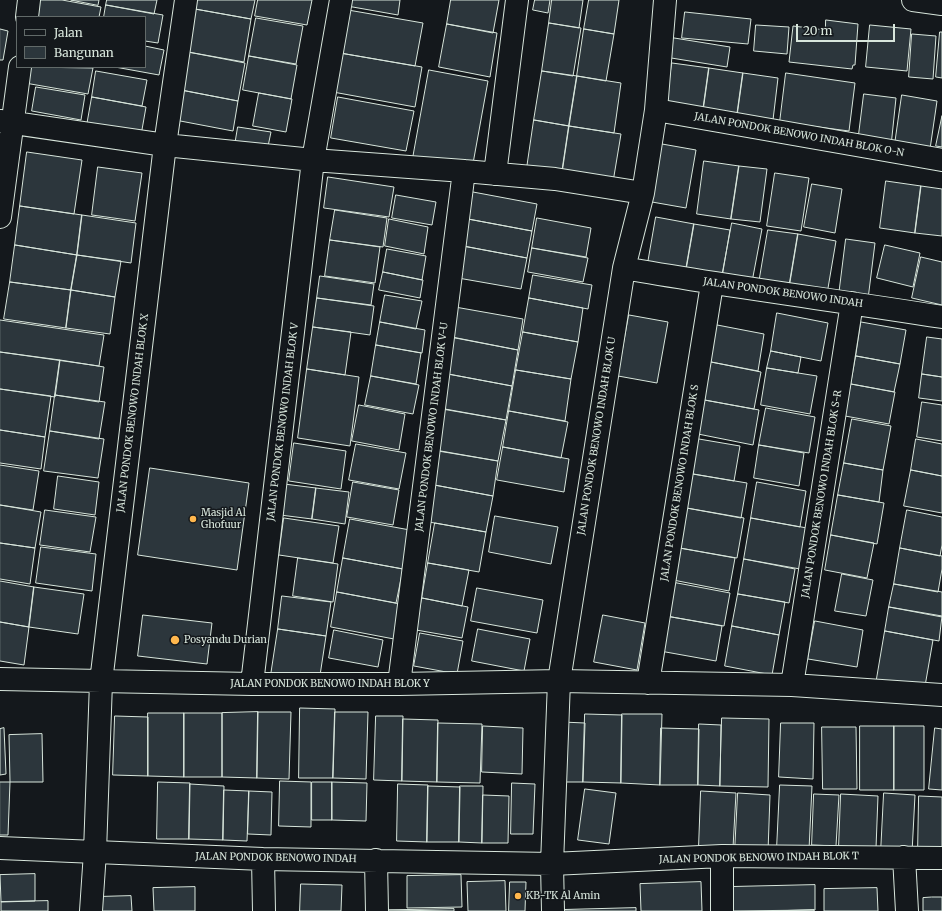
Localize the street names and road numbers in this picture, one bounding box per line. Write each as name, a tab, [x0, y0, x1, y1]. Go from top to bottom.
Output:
street label: JALAN PONDOK BENOWO INDAH BLOK O-N	[693, 111, 905, 159]
street label: JALAN PONDOK BENOWO INDAH	[702, 276, 864, 310]
street label: JALAN PONDOK BENOWO INDAH BLOK X	[115, 313, 151, 513]
street label: JALAN PONDOK BENOWO INDAH BLOK V	[265, 322, 301, 522]
street label: JALAN PONDOK BENOWO INDAH BLOK V-U	[413, 322, 451, 532]
street label: JALAN PONDOK BENOWO INDAH BLOK U	[575, 336, 619, 536]
street label: JALAN PONDOK BENOWO INDAH BLOK S	[659, 384, 701, 582]
street label: JALAN PONDOK BENOWO INDAH BLOK S-R	[800, 389, 844, 599]
street label: JALAN PONDOK BENOWO INDAH BLOK Y	[230, 678, 430, 690]
street label: JALAN PONDOK BENOWO INDAH BLOK T	[659, 850, 859, 866]
street label: JALAN PONDOK BENOWO INDAH	[195, 851, 357, 865]

